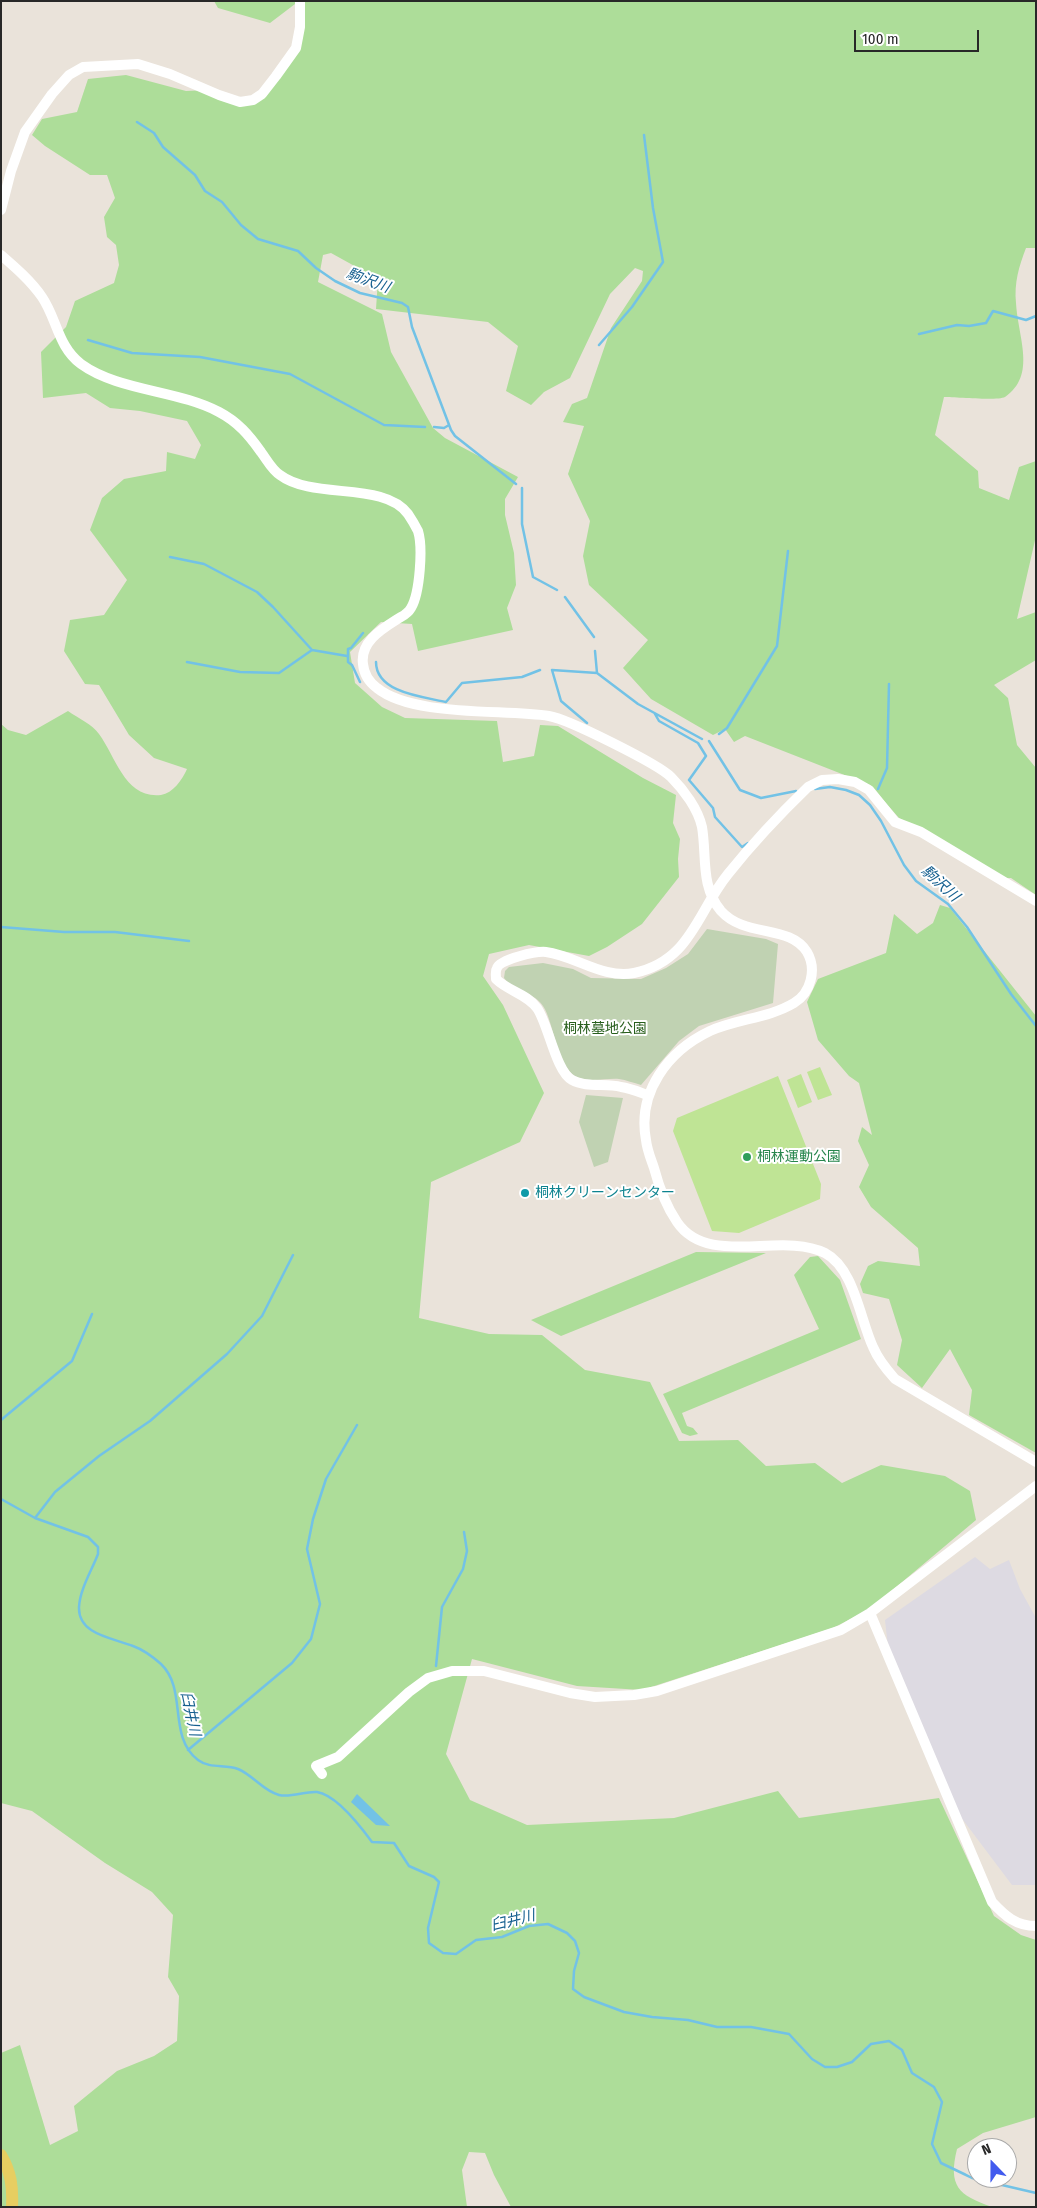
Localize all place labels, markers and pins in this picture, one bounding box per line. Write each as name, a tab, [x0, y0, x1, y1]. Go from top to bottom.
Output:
place label: 桐林運動公園	[757, 1149, 841, 1165]
marker: 桐林運動公園	[741, 1151, 753, 1163]
place label: 桐林クリーンセンター	[535, 1185, 675, 1201]
marker: 桐林クリーンセンター	[519, 1187, 531, 1199]

